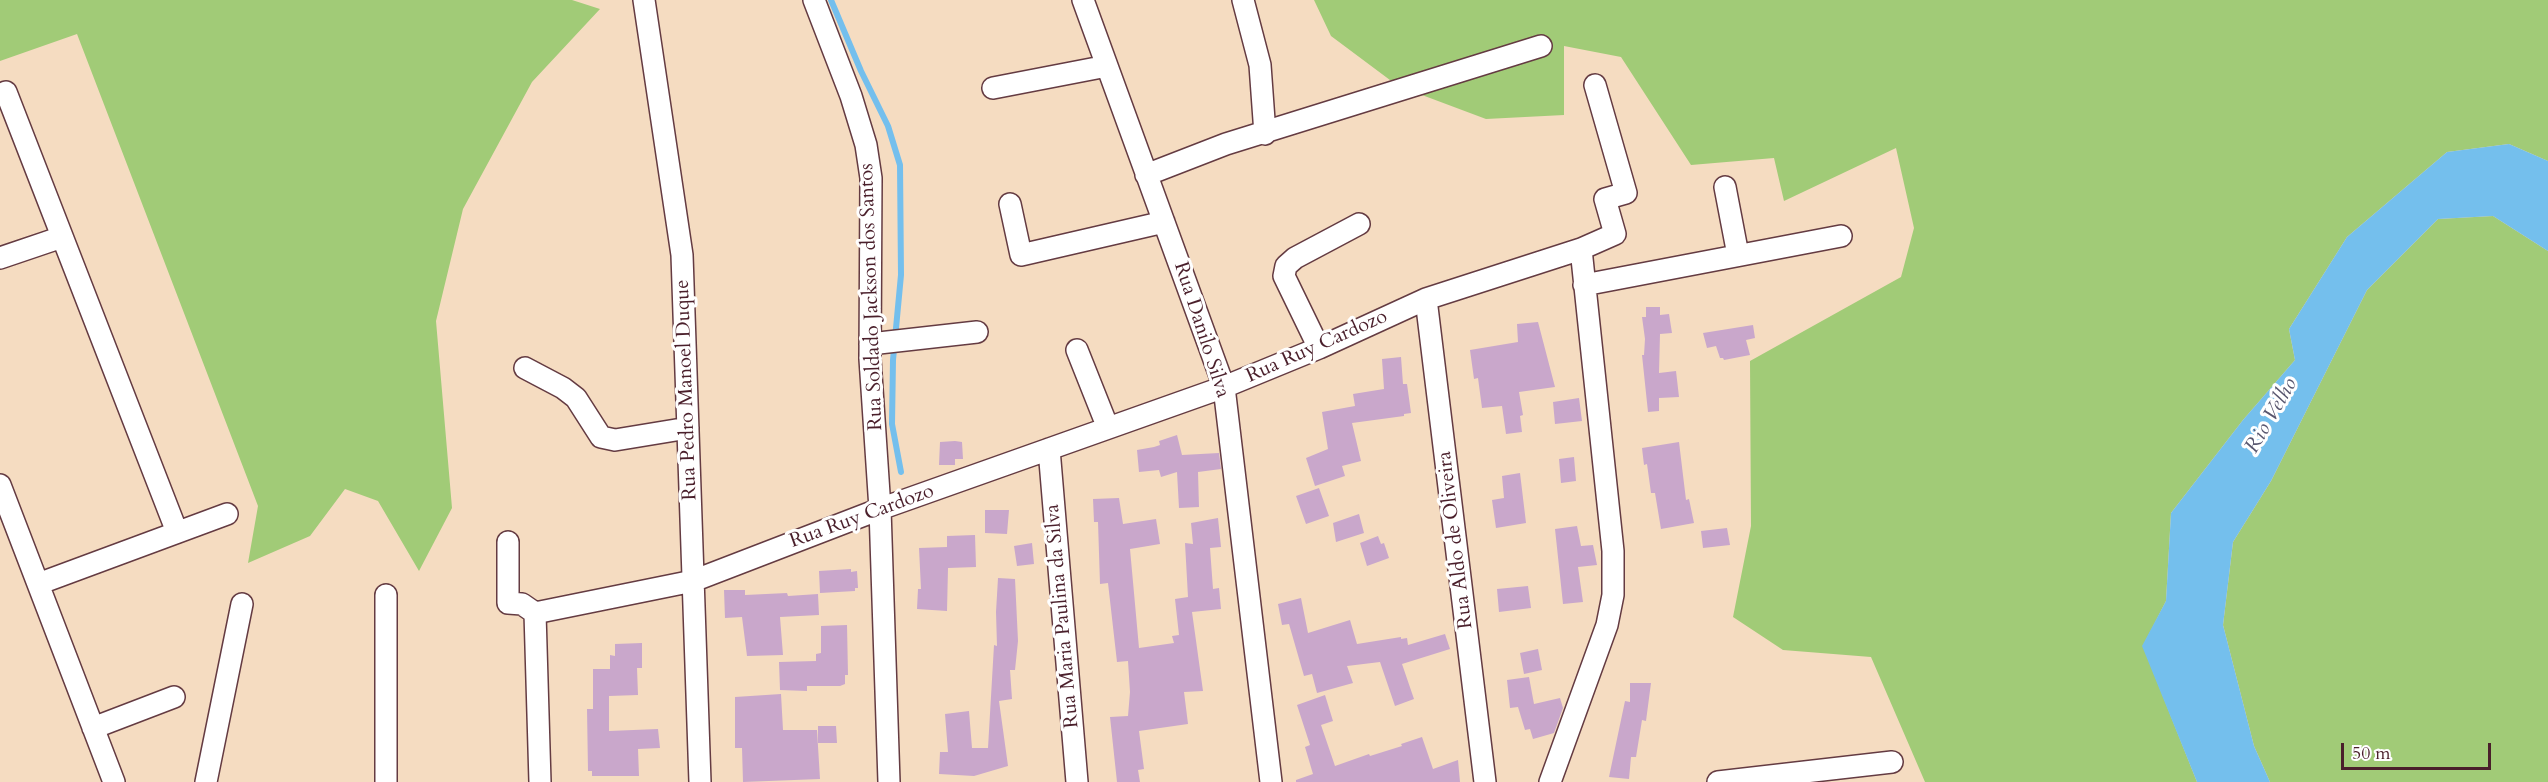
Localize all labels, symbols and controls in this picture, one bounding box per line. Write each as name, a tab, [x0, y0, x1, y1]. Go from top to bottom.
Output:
street label: Rua Soldado Jackson dos Santos	[855, 163, 889, 431]
street label: Rua Danilo Silva	[1168, 259, 1234, 401]
street label: Rua Pedro Manoel Duque	[671, 279, 703, 501]
street label: Rua Ruy Cardozo	[1243, 305, 1391, 389]
water label: Rio Velho	[2240, 374, 2304, 458]
street label: Rua Aldo de Oliveira	[1433, 450, 1479, 630]
street label: Rua Ruy Cardozo	[786, 480, 938, 554]
street label: Rua Maria Paulina da Silva	[1041, 503, 1085, 729]
scale bar	[2344, 731, 2494, 769]
text: 50 m	[2352, 741, 2391, 766]

